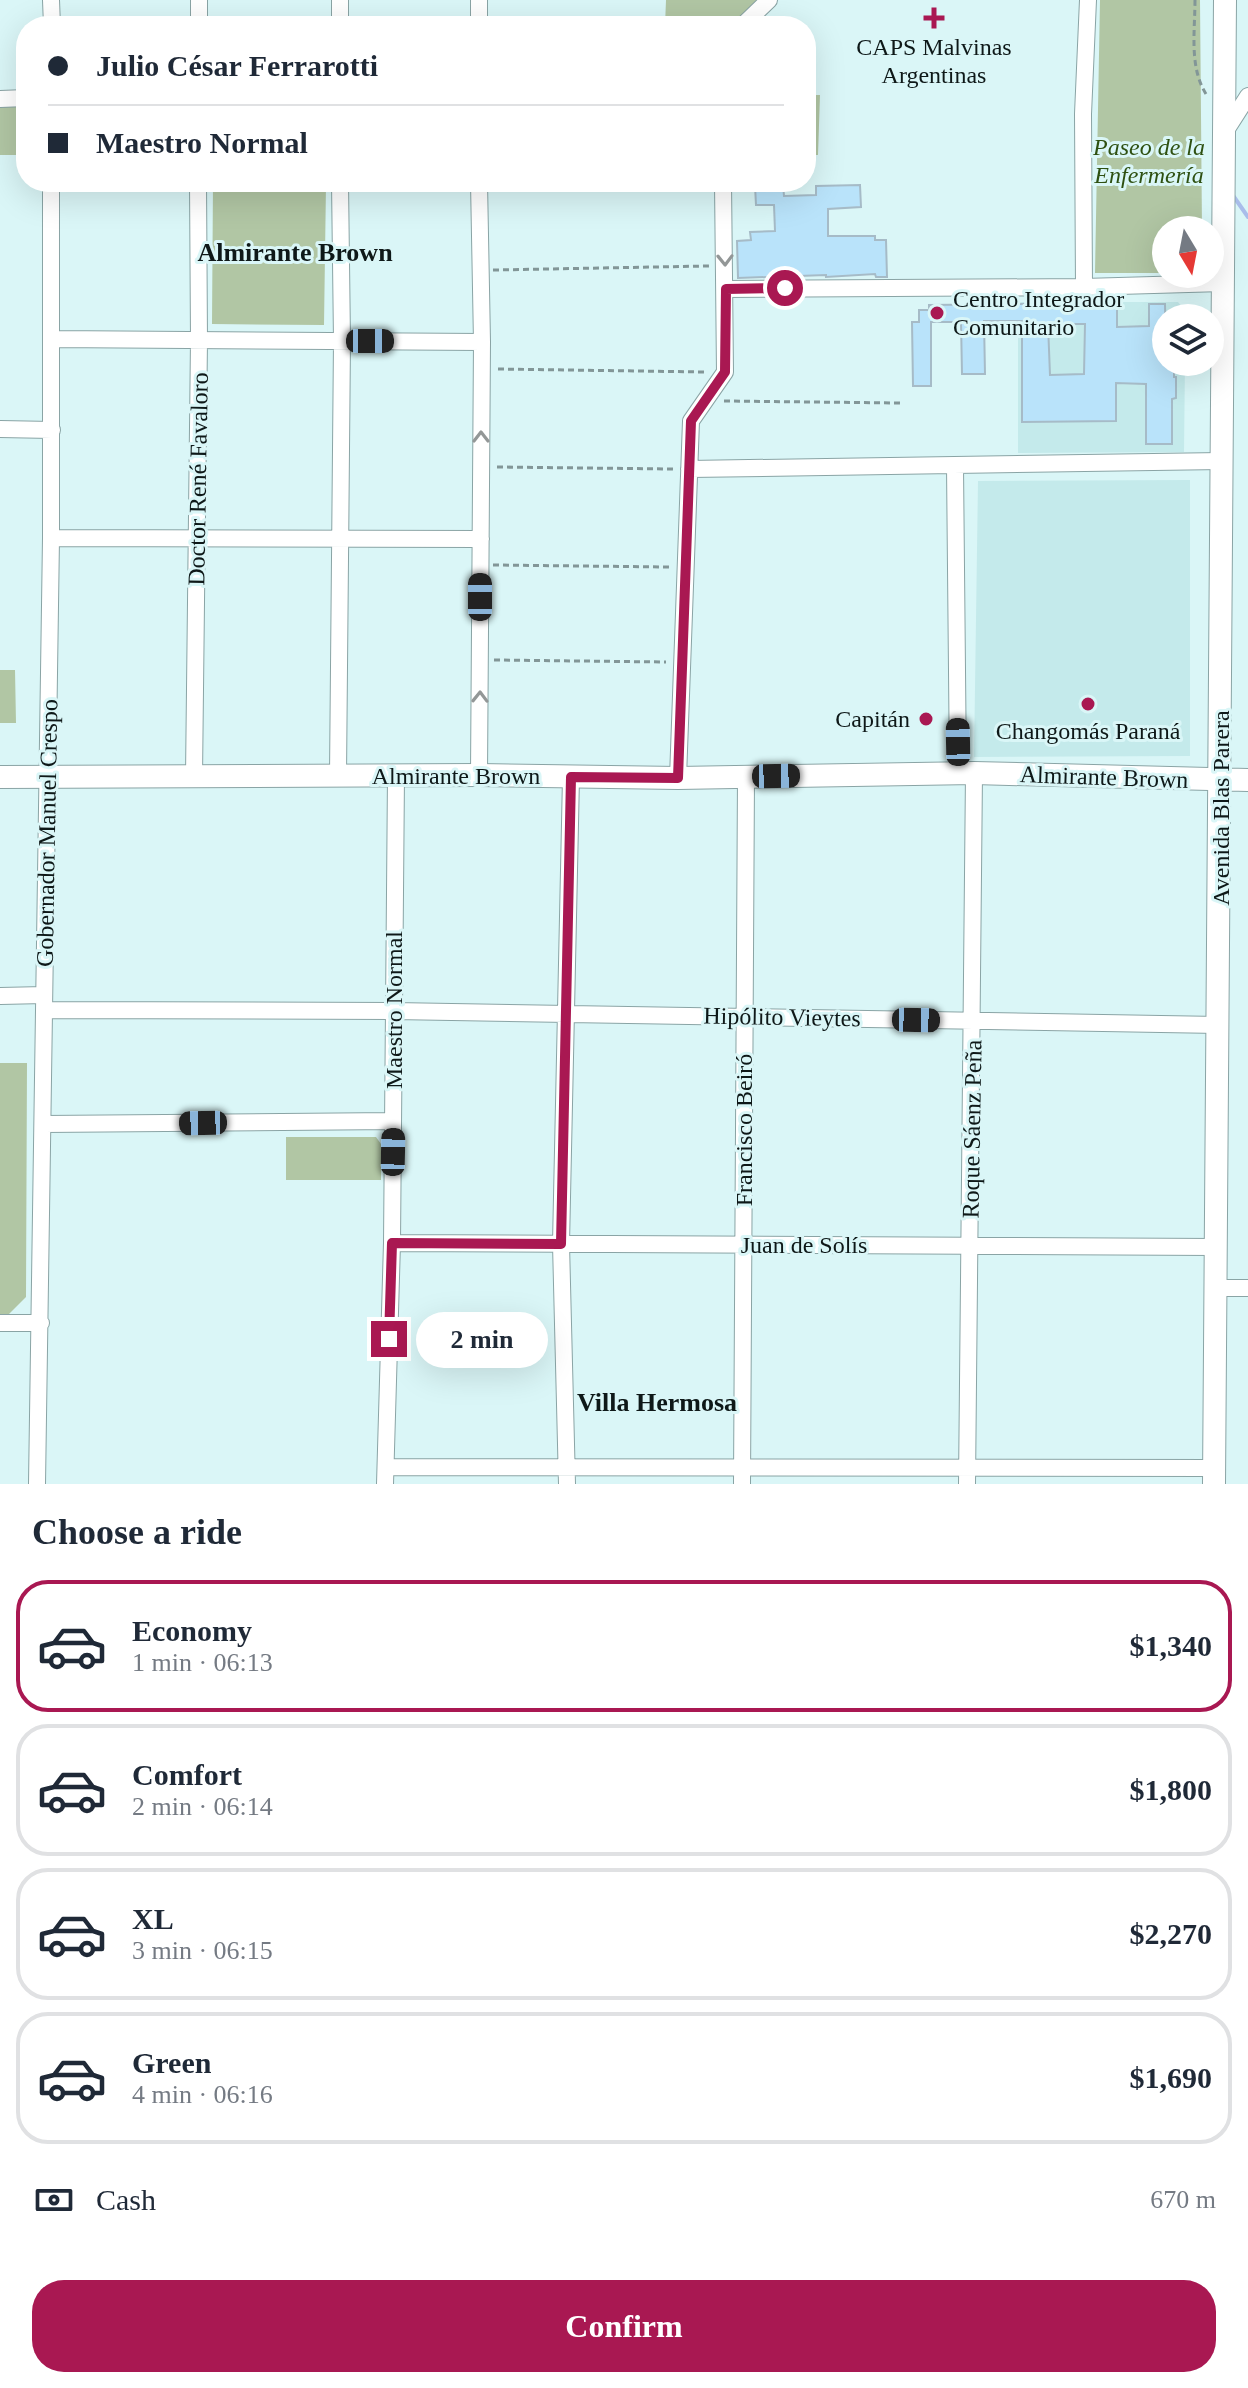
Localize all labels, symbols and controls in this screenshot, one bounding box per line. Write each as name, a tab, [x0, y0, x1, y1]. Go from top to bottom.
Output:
marker: CAPS Malvinas Argentinas	[923, 7, 945, 29]
place label: CAPS Malvinas Argentinas	[856, 34, 1012, 88]
text: Julio César Ferrarotti	[96, 49, 378, 82]
text: Maestro Normal	[96, 126, 308, 159]
park label: Paseo de la Enfermería	[1092, 134, 1205, 188]
north arrow	[1152, 216, 1224, 288]
map controls	[1152, 216, 1224, 376]
district label: Almirante Brown	[197, 238, 393, 267]
one-way arrow	[716, 254, 734, 267]
route start	[767, 270, 803, 306]
place label: Centro Integrador Comunitario	[953, 286, 1124, 340]
marker: Centro Integrador Comunitario	[928, 304, 946, 322]
button: layers	[1152, 304, 1224, 376]
car	[346, 329, 394, 353]
street label: Doctor René Favaloro	[183, 372, 213, 586]
one-way arrow	[472, 430, 490, 443]
car	[468, 573, 492, 621]
one-way arrow	[471, 690, 488, 703]
marker: Changomás Paraná	[1079, 695, 1097, 713]
street label: Gobernador Manuel Crespo	[32, 699, 62, 967]
place label: Capitán	[835, 706, 910, 732]
marker: Capitán	[917, 710, 935, 728]
street label: Avenida Blas Parera	[1208, 710, 1234, 906]
car	[946, 718, 970, 766]
place label: Changomás Paraná	[996, 718, 1181, 744]
street label: Almirante Brown	[1019, 761, 1189, 793]
street label: Almirante Brown	[372, 763, 540, 789]
car	[752, 764, 800, 788]
street label: Maestro Normal	[381, 931, 407, 1089]
street label: Hipólito Vieytes	[703, 1003, 861, 1031]
car	[892, 1008, 940, 1032]
street label: Roque Sáenz Peña	[957, 1039, 987, 1219]
street label: Francisco Beiró	[731, 1054, 757, 1206]
car	[179, 1111, 227, 1135]
car	[381, 1128, 405, 1176]
street label: Juan de Solís	[741, 1232, 867, 1258]
callout: 2 min	[417, 1311, 549, 1367]
route end	[371, 1321, 407, 1357]
text: 2 min	[451, 1325, 513, 1354]
district label: Villa Hermosa	[577, 1388, 737, 1417]
text: Choose a ride	[32, 1512, 242, 1552]
icon: car	[36, 1610, 108, 1682]
text: Economy	[132, 1614, 252, 1647]
text: $1,340	[1130, 1629, 1212, 1662]
text: 1 min · 06:13	[132, 1648, 273, 1677]
icon: car	[36, 1754, 108, 1826]
text: Comfort	[132, 1758, 242, 1791]
text: $1,800	[1130, 1773, 1212, 1806]
text: 2 min · 06:14	[132, 1792, 273, 1821]
icon: car	[36, 1898, 108, 1970]
text: XL	[132, 1902, 174, 1935]
text: $2,270	[1130, 1917, 1212, 1950]
text: 3 min · 06:15	[132, 1936, 273, 1965]
icon: car	[36, 2042, 108, 2114]
text: Green	[132, 2046, 211, 2079]
text: $1,690	[1130, 2061, 1212, 2094]
text: 4 min · 06:16	[132, 2080, 273, 2109]
icon: cash	[32, 2178, 76, 2222]
text: Cash	[96, 2183, 156, 2216]
text: 670 m	[1150, 2185, 1216, 2214]
button: Confirm	[32, 2280, 1216, 2372]

